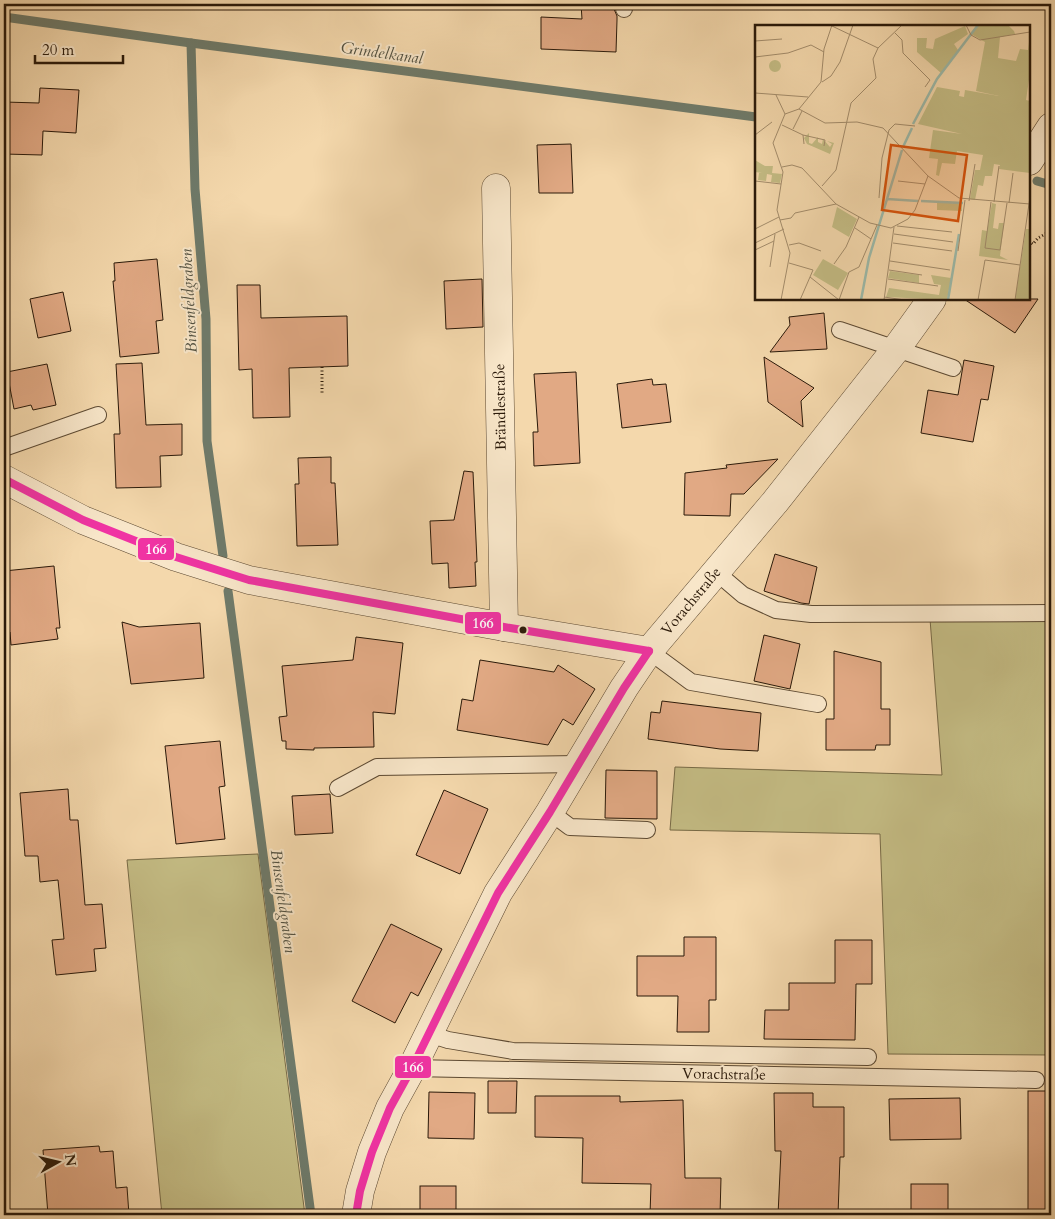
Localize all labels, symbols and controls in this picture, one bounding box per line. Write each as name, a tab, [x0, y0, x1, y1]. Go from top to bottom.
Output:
inset map	[755, 25, 1030, 300]
scale bar	[35, 32, 122, 64]
water label: Grindelkanal	[339, 36, 425, 70]
text: 20 m	[42, 40, 74, 60]
water label: Binsenfeldgraben	[175, 248, 203, 353]
street label: Brändlestraße	[489, 363, 511, 451]
line badge: 166	[137, 537, 175, 561]
text: 166	[145, 540, 167, 559]
street label: Vorachstraße	[656, 562, 726, 639]
line badge: 166	[464, 611, 502, 635]
text: 166	[472, 614, 494, 633]
unlabelled marker	[518, 625, 528, 635]
water label: Binsenfeldgraben	[265, 848, 301, 954]
line badge: 166	[394, 1055, 432, 1079]
text: 166	[402, 1058, 424, 1077]
street label: Vorachstraße	[682, 1063, 766, 1085]
north arrow	[32, 1136, 82, 1186]
text: N	[60, 1153, 81, 1168]

